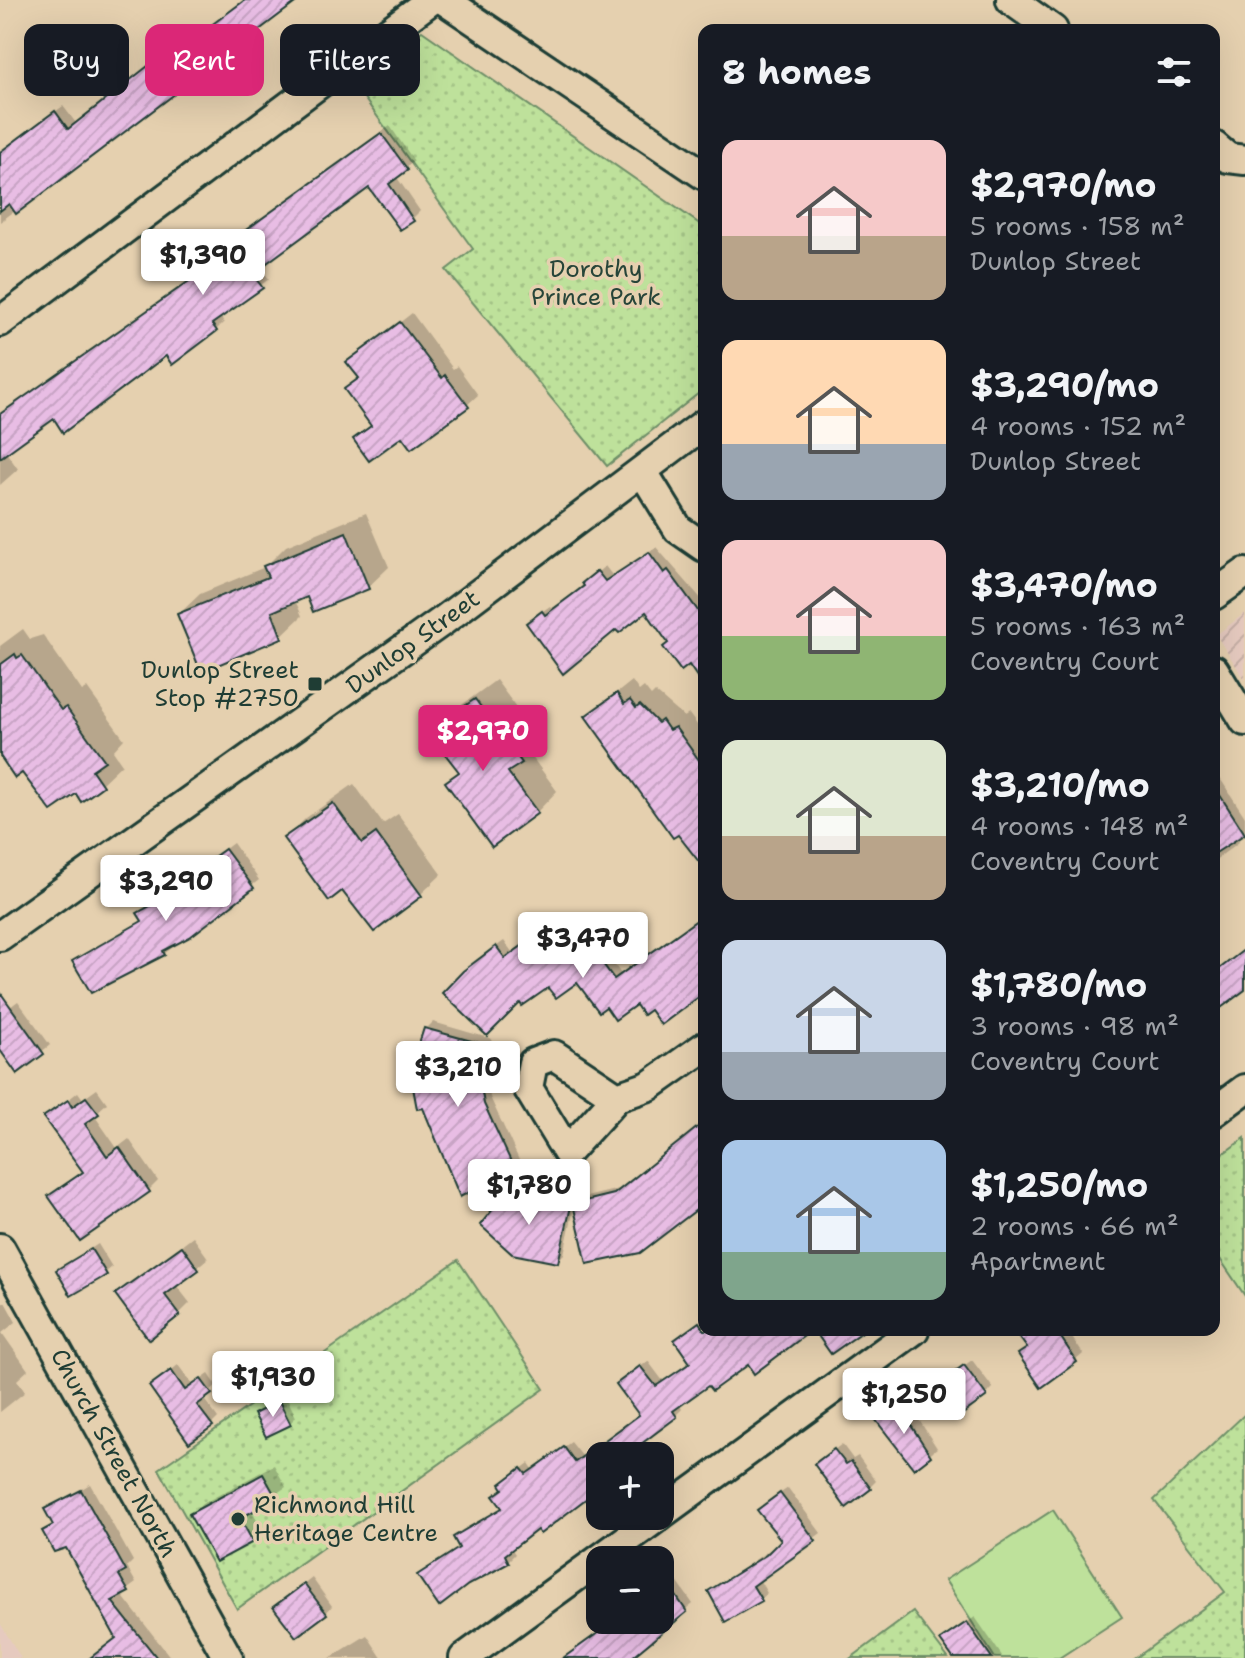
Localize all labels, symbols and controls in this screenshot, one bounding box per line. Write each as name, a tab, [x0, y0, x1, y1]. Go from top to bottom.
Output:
chip: Buy	[24, 24, 129, 96]
chip: Rent	[145, 24, 264, 96]
chip: Filters	[280, 24, 420, 96]
text: 8 homes	[722, 49, 871, 95]
icon: filters	[1152, 50, 1196, 94]
text: $2,970/mo	[970, 162, 1157, 208]
icon: home	[786, 172, 882, 268]
text: 5 rooms · 158 m²	[970, 208, 1185, 243]
pin: $1,390	[138, 229, 268, 297]
text: $1,390	[159, 237, 247, 272]
text: Dunlop Street	[970, 243, 1141, 278]
park label: Dorothy Prince Park	[531, 253, 661, 313]
text: $3,290/mo	[970, 362, 1159, 408]
icon: home	[786, 372, 882, 468]
text: 4 rooms · 152 m²	[970, 408, 1186, 443]
text: Dunlop Street	[970, 443, 1141, 478]
text: $3,470/mo	[970, 562, 1158, 608]
icon: home	[786, 572, 882, 668]
street label: Dunlop Street	[340, 583, 486, 701]
text: 5 rooms · 163 m²	[970, 608, 1185, 643]
text: Coventry Court	[970, 643, 1160, 678]
place label: Dunlop Street Stop #2750	[141, 654, 299, 714]
marker: Dunlop Street Stop #2750	[306, 675, 324, 693]
pin: $2,970	[418, 705, 548, 773]
text: $2,970	[436, 713, 530, 748]
text: $3,210/mo	[970, 762, 1150, 808]
icon: home	[786, 772, 882, 868]
text: 4 rooms · 148 m²	[970, 808, 1188, 843]
text: Coventry Court	[970, 843, 1160, 878]
pin: $3,290	[101, 855, 231, 923]
text: $3,290	[118, 863, 214, 898]
pin: $3,470	[518, 912, 648, 980]
text: $3,470	[536, 920, 630, 955]
text: $1,780/mo	[970, 962, 1147, 1008]
icon: home	[786, 972, 882, 1068]
text: 3 rooms · 98 m²	[970, 1008, 1179, 1043]
pin: $3,210	[393, 1041, 523, 1109]
text: Coventry Court	[970, 1043, 1160, 1078]
text: $3,210	[414, 1049, 502, 1084]
pin: $1,780	[464, 1159, 594, 1227]
text: $1,250/mo	[970, 1162, 1148, 1208]
text: $1,780	[486, 1167, 572, 1202]
icon: home	[786, 1172, 882, 1268]
text: 2 rooms · 66 m²	[970, 1208, 1179, 1243]
text: Apartment	[970, 1243, 1106, 1278]
street label: Church Street North	[43, 1343, 185, 1563]
pin: $1,930	[208, 1351, 338, 1419]
text: $1,930	[230, 1359, 316, 1394]
pin: $1,250	[839, 1368, 969, 1436]
text: $1,250	[861, 1376, 947, 1411]
map controls	[586, 1442, 674, 1634]
button: +	[586, 1442, 674, 1530]
place label: Richmond Hill Heritage Centre	[254, 1489, 438, 1549]
marker: Richmond Hill Heritage Centre	[229, 1510, 247, 1528]
button: −	[586, 1546, 674, 1634]

